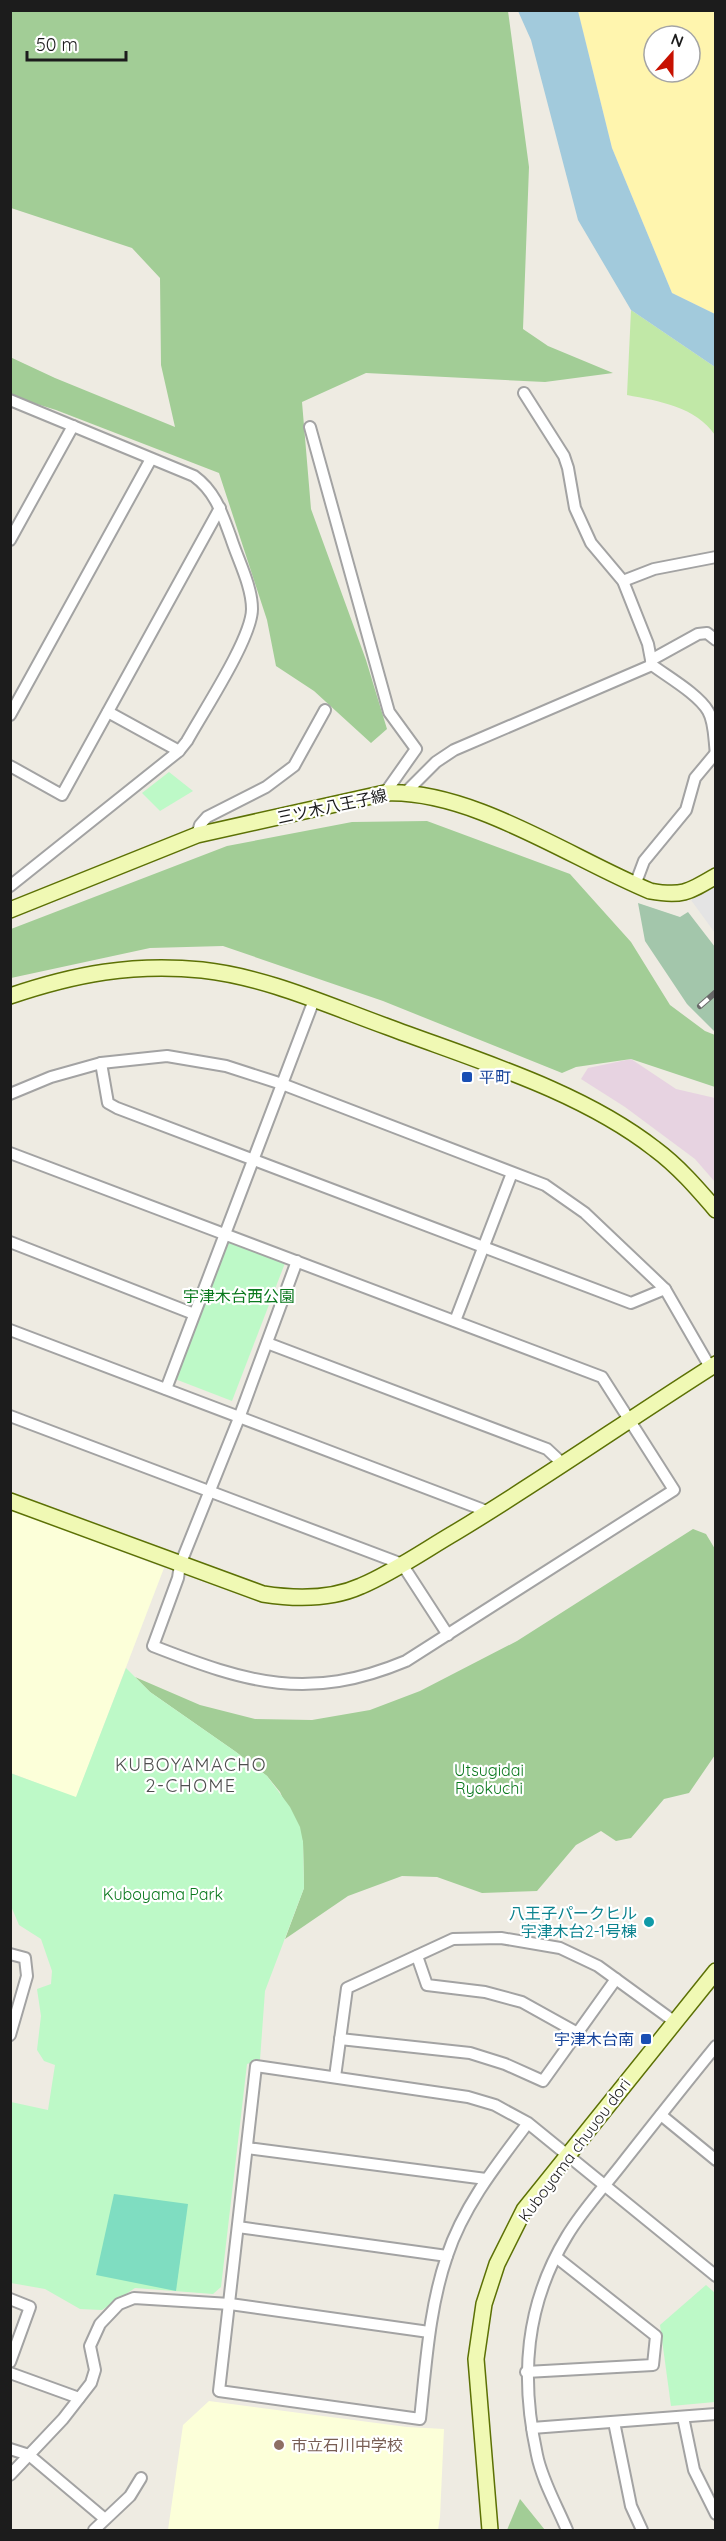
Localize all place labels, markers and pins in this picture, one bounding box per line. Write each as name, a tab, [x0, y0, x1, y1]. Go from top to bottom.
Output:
place label: 平町	[479, 1067, 511, 1087]
marker: 平町	[460, 1070, 474, 1084]
place label: 八王子パークヒル 宇津木台2-1号棟	[509, 1903, 637, 1941]
marker: 八王子パークヒル 宇津木台2-1号棟	[642, 1915, 656, 1929]
place label: 宇津木台南	[554, 2029, 634, 2049]
marker: 宇津木台南	[639, 2032, 653, 2046]
place label: 市立石川中学校	[291, 2435, 403, 2455]
marker: 市立石川中学校	[272, 2438, 286, 2452]

